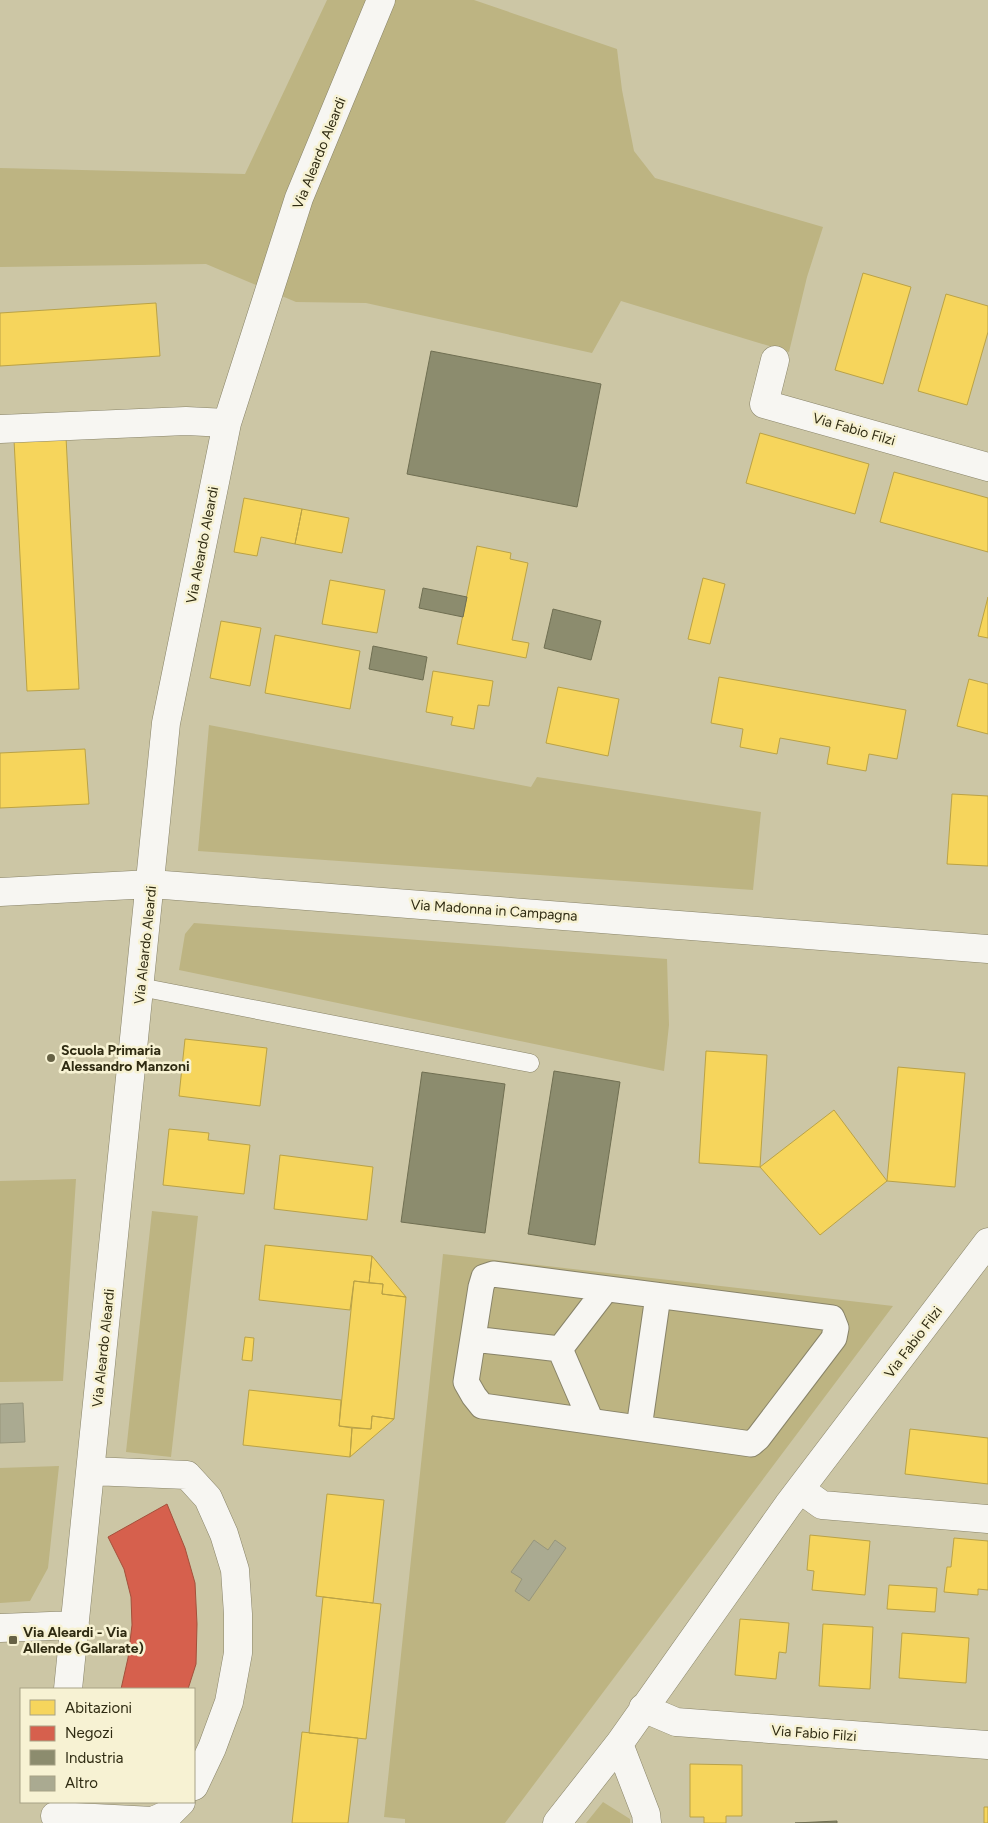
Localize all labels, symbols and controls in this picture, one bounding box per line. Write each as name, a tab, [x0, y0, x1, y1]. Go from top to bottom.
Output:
street label: Via Aleardo Aleardi	[289, 95, 350, 212]
street label: Via Fabio Filzi	[811, 410, 897, 449]
street label: Via Aleardo Aleardi	[183, 485, 222, 605]
street label: Via Aleardo Aleardi	[131, 885, 160, 1005]
street label: Via Madonna in Campagna	[410, 896, 578, 925]
place label: Scuola Primaria Alessandro Manzoni	[61, 1042, 190, 1075]
marker: Scuola Primaria Alessandro Manzoni	[45, 1052, 57, 1064]
street label: Via Aleardo Aleardi	[89, 1288, 118, 1408]
street label: Via Fabio Filzi	[881, 1303, 946, 1381]
place label: Via Aleardi - Via Allende (Gallarate)	[23, 1624, 144, 1657]
marker: Via Aleardi - Via Allende (Gallarate)	[7, 1634, 19, 1646]
legend	[20, 1688, 195, 1803]
text: Abitazioni	[65, 1699, 132, 1717]
street label: Via Fabio Filzi	[771, 1722, 857, 1745]
text: Negozi	[65, 1724, 113, 1742]
text: Industria	[65, 1749, 123, 1767]
text: Altro	[65, 1774, 98, 1792]

